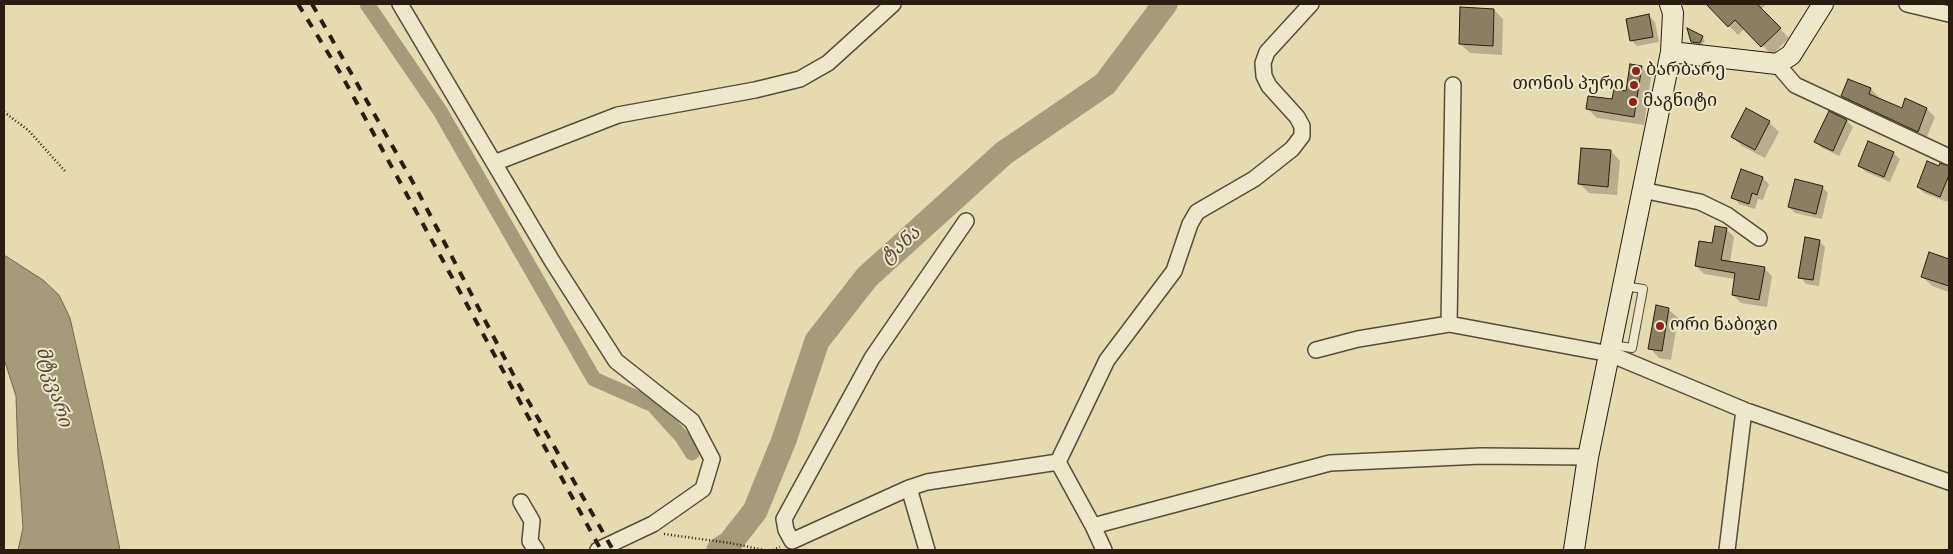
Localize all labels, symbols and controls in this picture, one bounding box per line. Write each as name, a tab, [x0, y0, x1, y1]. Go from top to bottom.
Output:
place label: ბარბარე	[1646, 60, 1725, 82]
marker: ბარბარე	[1630, 65, 1642, 77]
place label: თონის პური	[1512, 74, 1624, 96]
marker: თონის პური	[1628, 79, 1640, 91]
place label: მაგნიტი	[1643, 91, 1717, 113]
marker: მაგნიტი	[1627, 96, 1639, 108]
water label: ტანა	[876, 222, 926, 270]
place label: ორი ნაბიჯი	[1670, 315, 1778, 337]
marker: ორი ნაბიჯი	[1654, 320, 1666, 332]
water label: მტკვარი	[30, 344, 76, 430]

